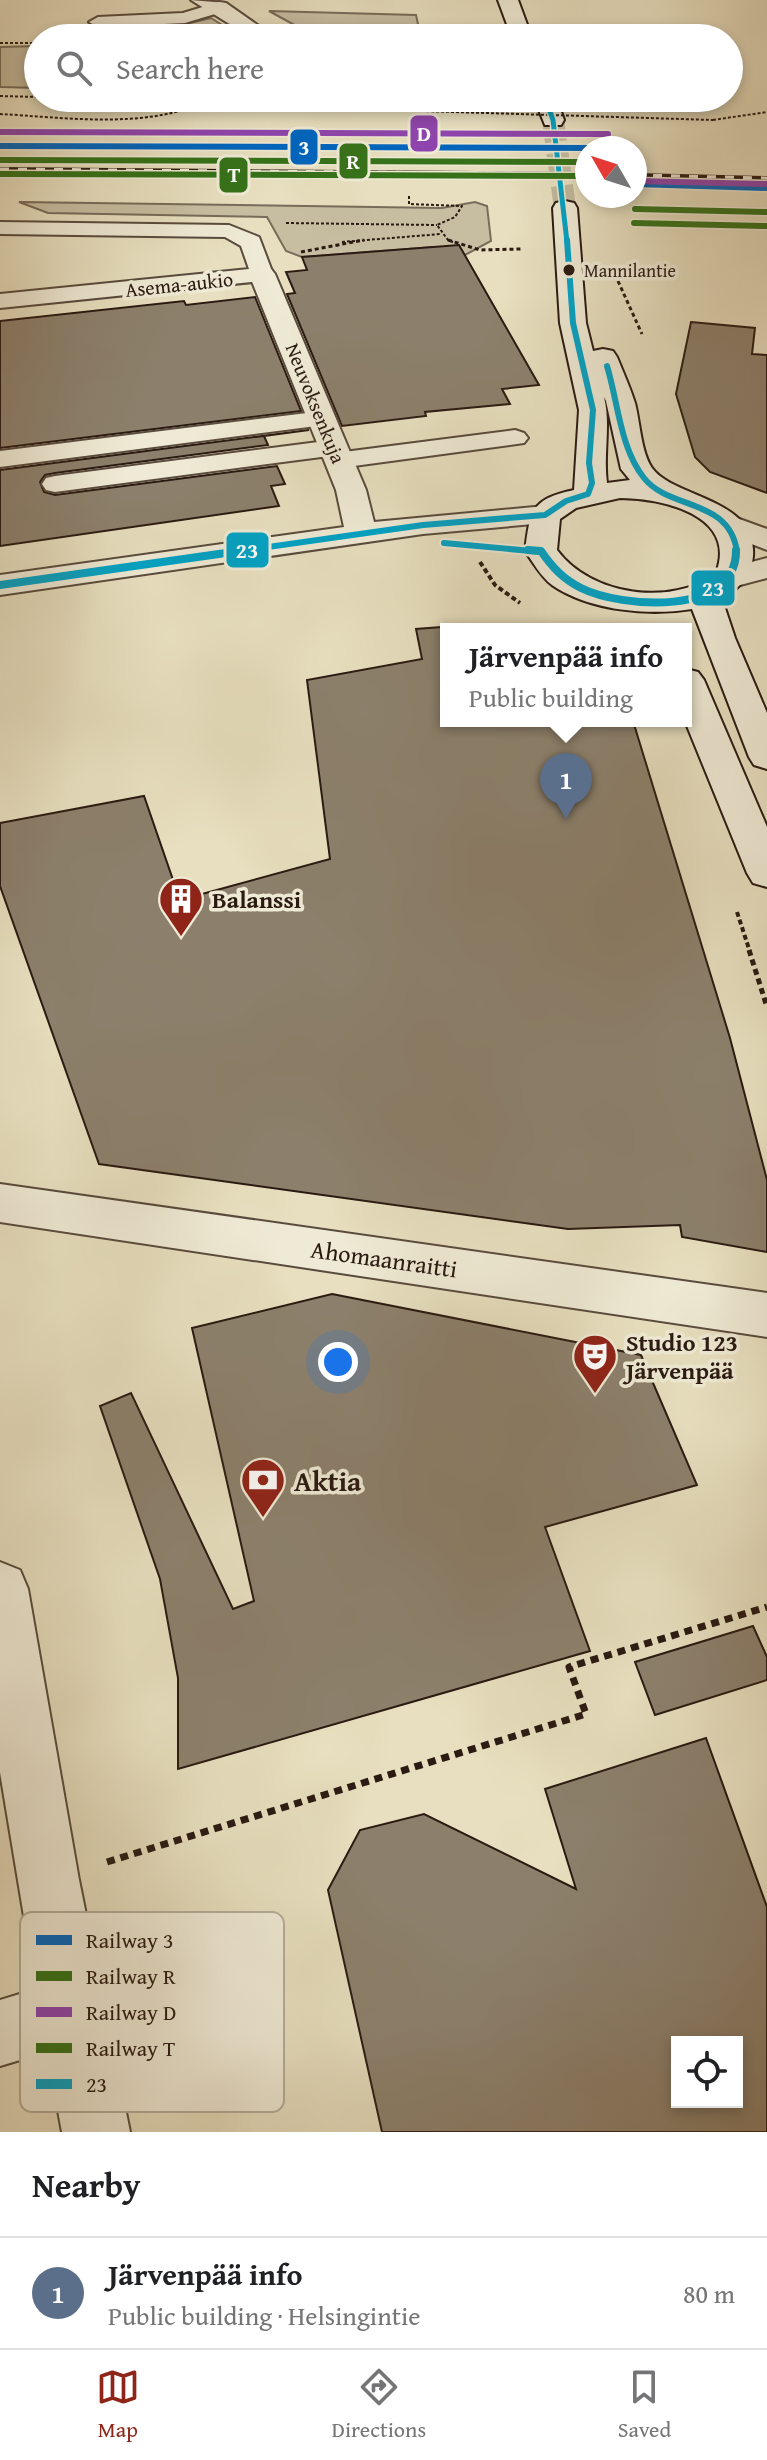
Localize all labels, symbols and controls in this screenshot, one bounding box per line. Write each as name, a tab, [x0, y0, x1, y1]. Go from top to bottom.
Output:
search box	[24, 24, 743, 112]
icon: search	[52, 46, 96, 90]
text: Search here	[116, 46, 264, 90]
line badge: D	[409, 114, 439, 153]
text: D	[417, 117, 431, 149]
line badge: 3	[289, 128, 319, 166]
text: 3	[298, 131, 310, 163]
north arrow	[575, 136, 647, 208]
line badge: R	[338, 142, 369, 180]
text: R	[346, 145, 360, 177]
line badge: T	[218, 156, 249, 194]
text: T	[228, 158, 241, 190]
place label: Mannilantie	[584, 257, 676, 284]
marker: Mannilantie	[561, 262, 577, 278]
street label: Asema-aukio	[124, 264, 234, 304]
street label: Neuvoksenkuja	[279, 338, 354, 468]
line badge: 23	[225, 531, 270, 569]
text: 23	[236, 534, 258, 566]
line badge: 23	[690, 569, 736, 607]
text: 23	[702, 572, 724, 604]
popup	[440, 623, 692, 727]
text: Järvenpää info	[469, 634, 663, 678]
text: Public building	[469, 678, 633, 717]
pin: 1	[540, 753, 592, 819]
building icon: Balanssi	[157, 875, 205, 938]
place label: Balanssi	[212, 882, 301, 917]
street label: Ahomaanraitti	[309, 1231, 460, 1287]
place label: Studio 123 Järvenpää	[622, 1325, 738, 1388]
theatre icon: Studio 123 Järvenpää	[571, 1332, 619, 1395]
your location	[318, 1342, 358, 1382]
bank icon: Aktia	[239, 1456, 287, 1519]
place label: Aktia	[294, 1460, 362, 1501]
legend	[20, 1912, 284, 2112]
text: Railway 3	[86, 1924, 174, 1956]
text: Railway R	[86, 1960, 176, 1992]
text: Railway D	[86, 1996, 176, 2028]
text: Railway T	[86, 2032, 175, 2064]
map controls	[671, 2036, 743, 2108]
button: locate	[671, 2036, 743, 2108]
text: 23	[86, 2068, 107, 2100]
text: Nearby	[32, 2160, 141, 2209]
text: Järvenpää info	[108, 2252, 303, 2296]
text: 1	[51, 2274, 65, 2313]
text: 80 m	[683, 2274, 735, 2313]
text: Public building · Helsingintie	[108, 2296, 420, 2335]
tab: Map	[96, 2365, 140, 2445]
tab: Directions	[332, 2365, 426, 2445]
tab: Saved	[618, 2365, 671, 2445]

